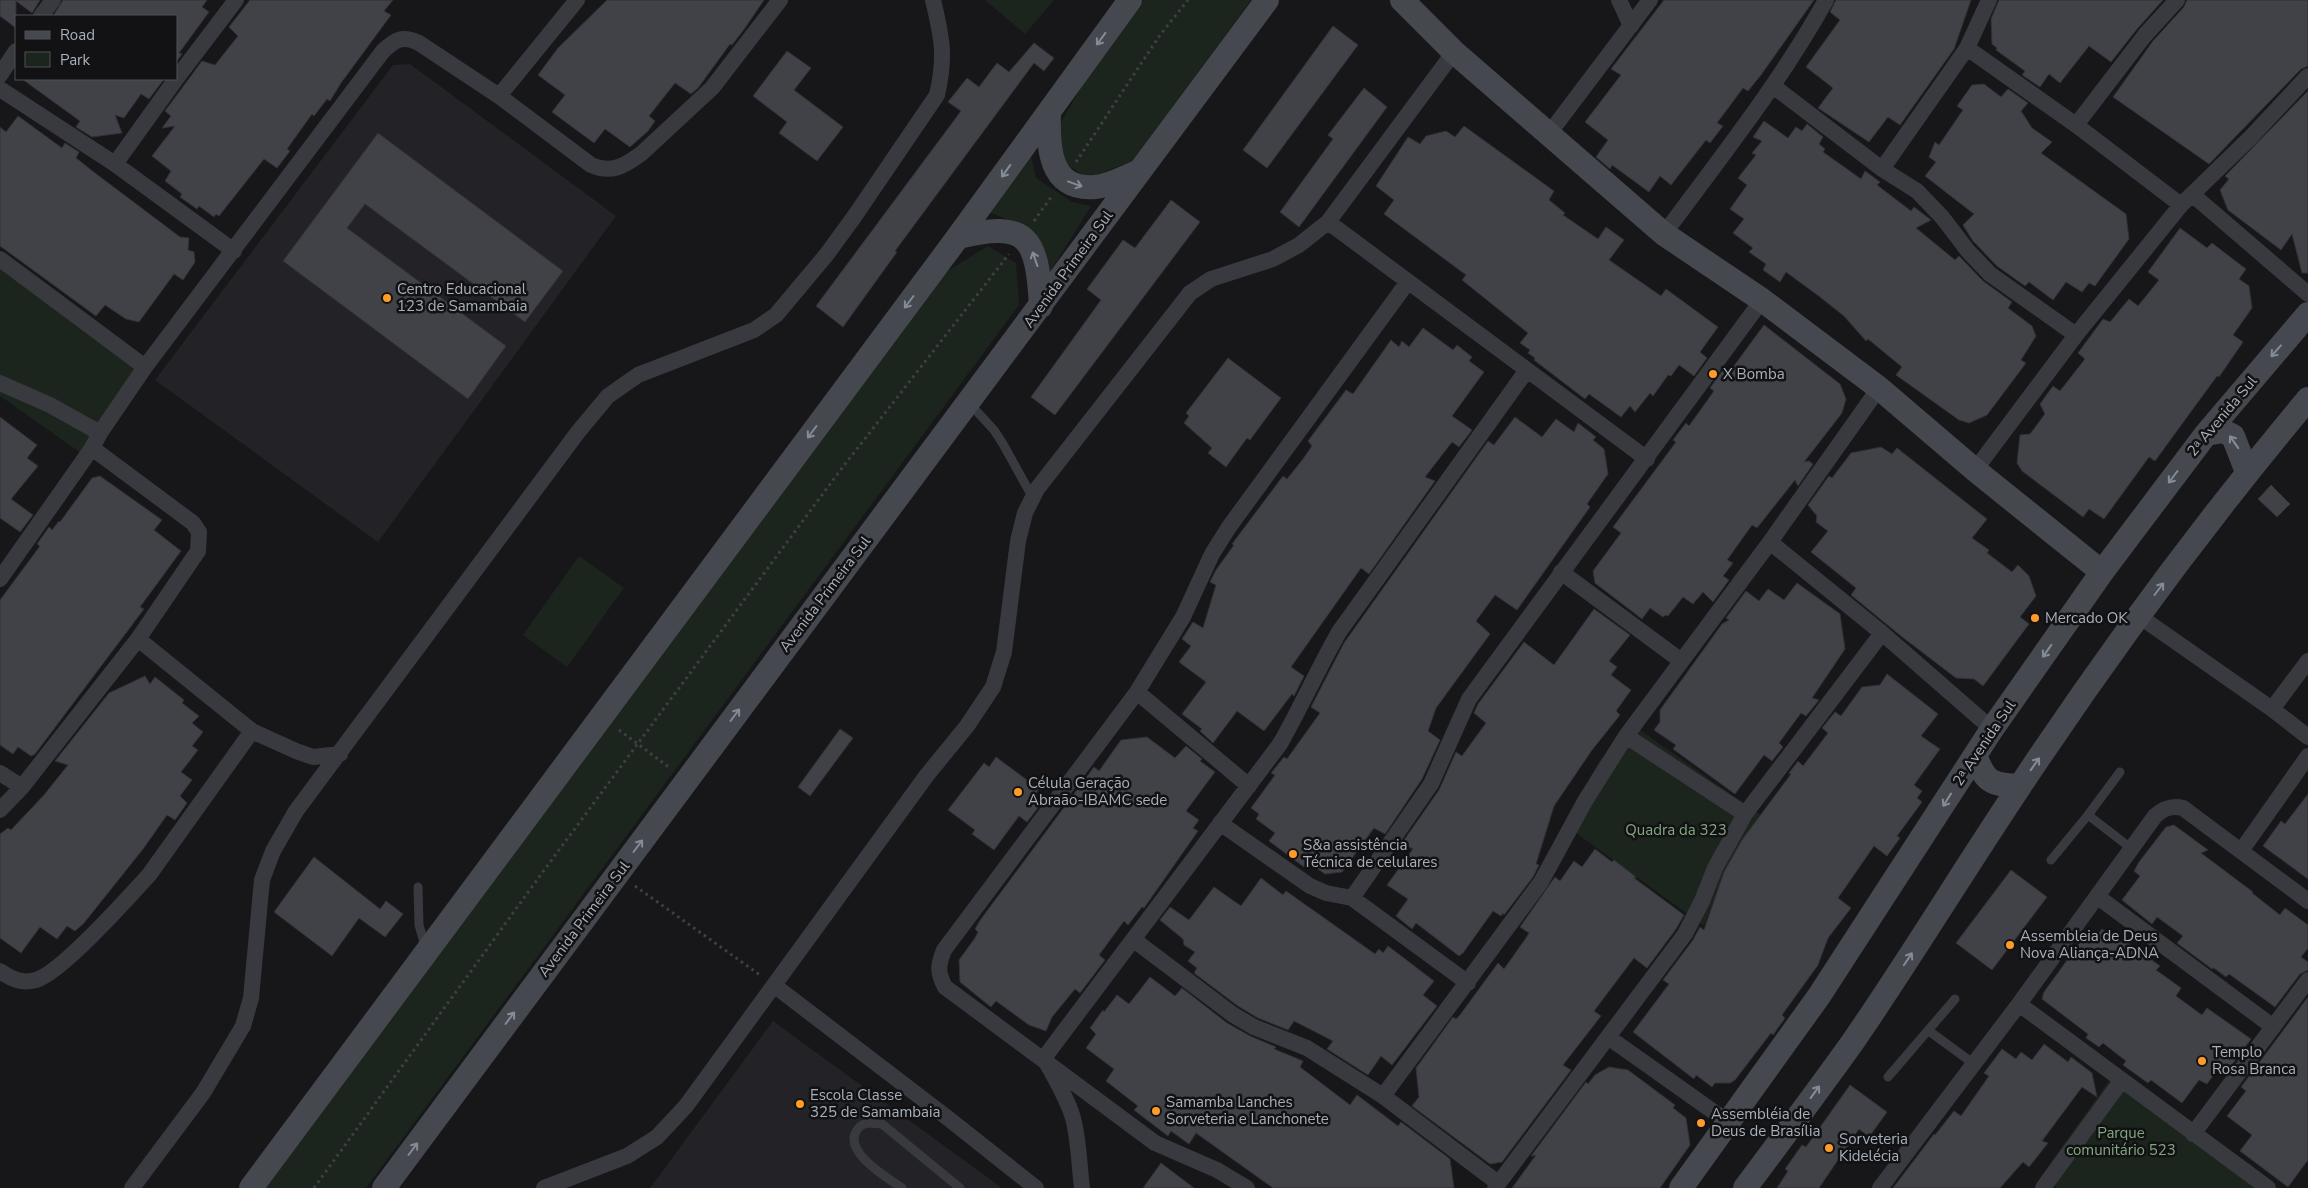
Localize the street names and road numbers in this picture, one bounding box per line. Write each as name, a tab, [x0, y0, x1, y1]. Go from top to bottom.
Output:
street label: Avenida Primeira Sul	[1019, 206, 1118, 332]
street label: 2ᵃ Avenida Sul	[2182, 371, 2262, 460]
street label: Avenida Primeira Sul	[775, 531, 876, 656]
street label: 2ᵃ Avenida Sul	[1948, 696, 2020, 790]
street label: Avenida Primeira Sul	[534, 856, 635, 981]

